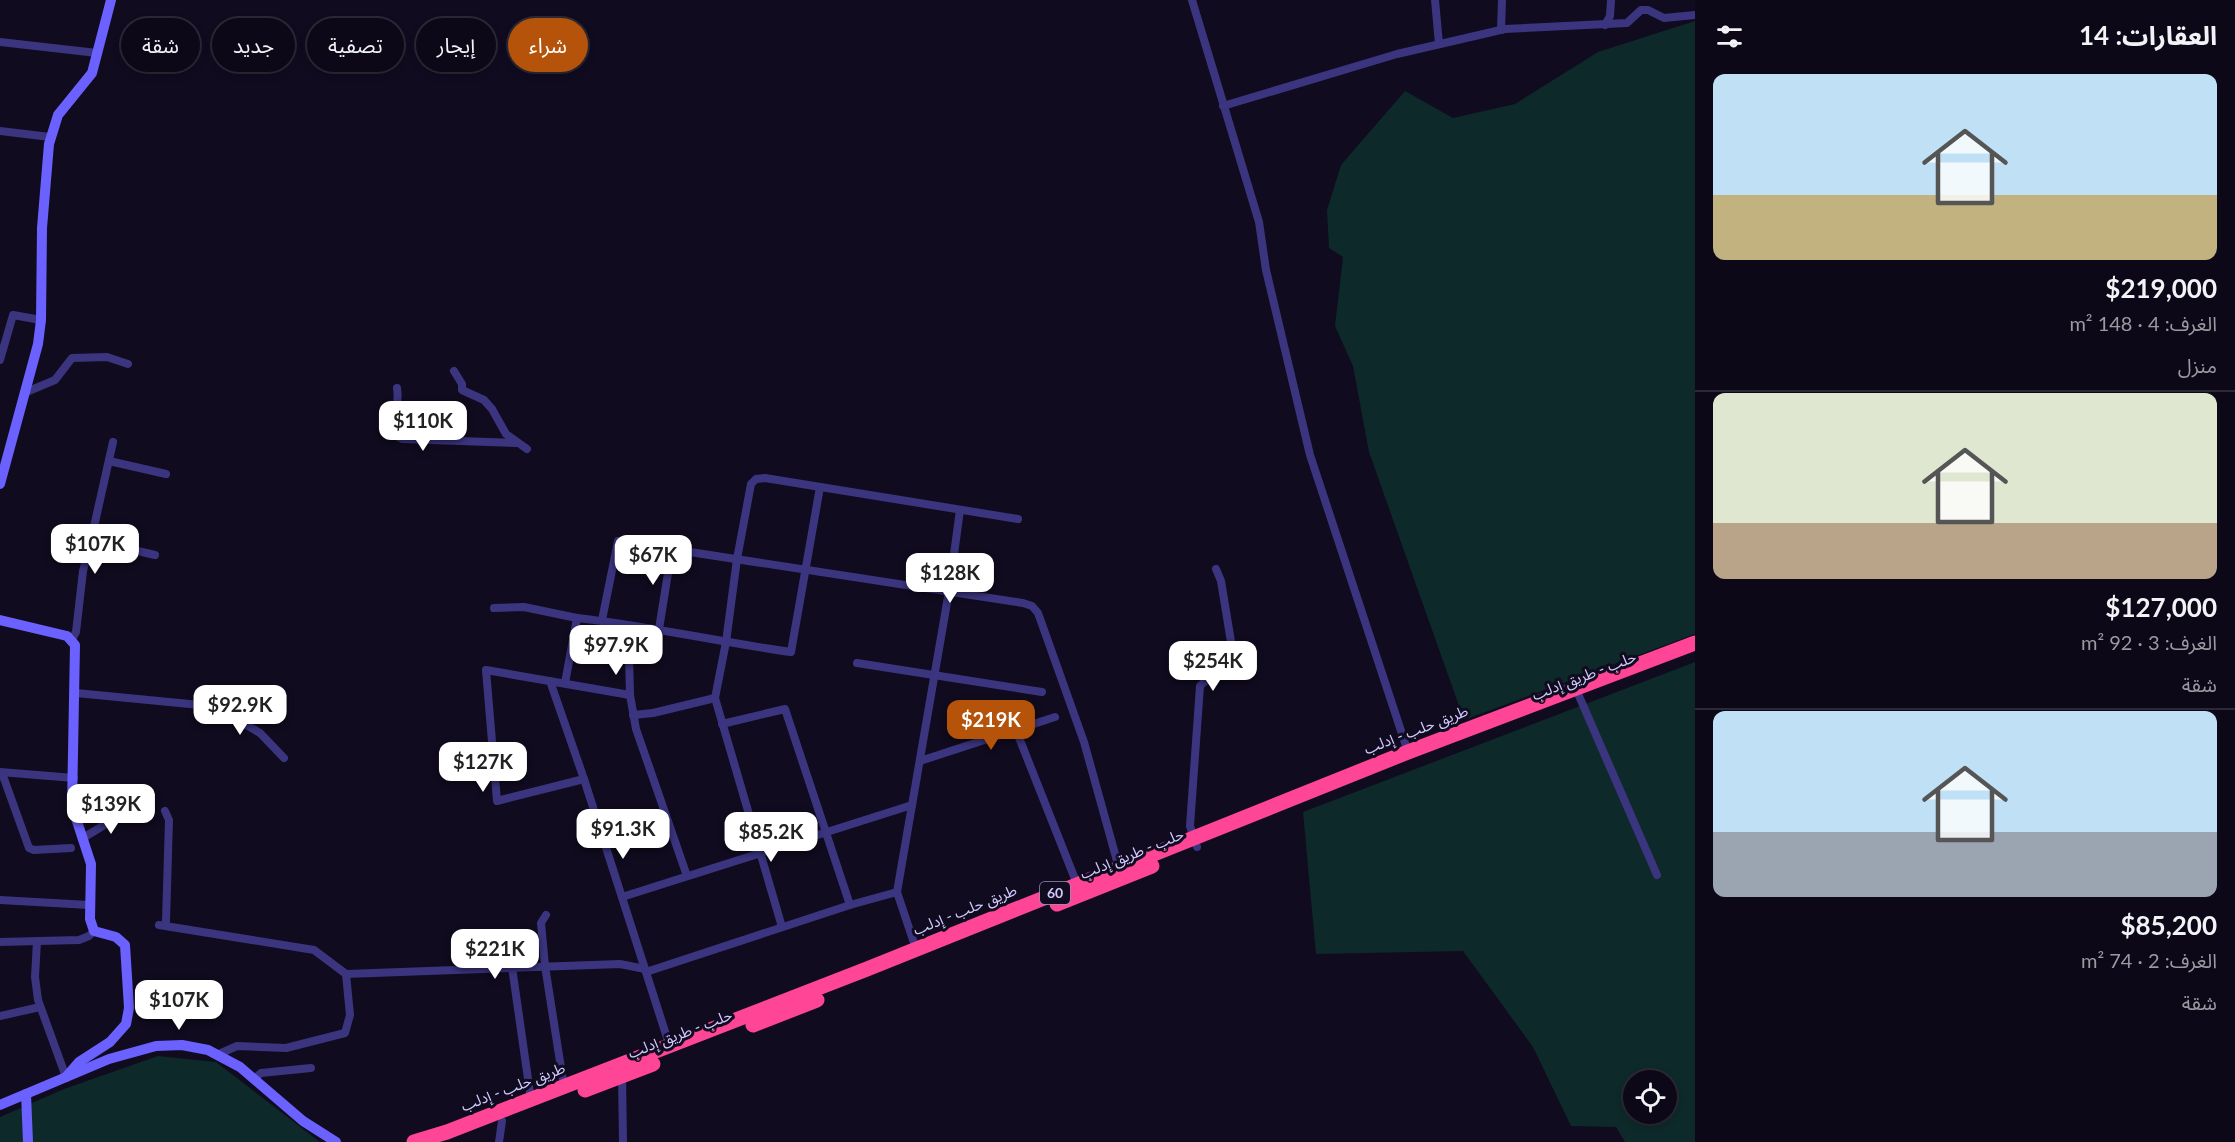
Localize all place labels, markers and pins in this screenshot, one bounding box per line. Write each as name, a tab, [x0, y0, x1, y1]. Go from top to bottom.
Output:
pin: $110K	[381, 401, 465, 452]
pin: $107K	[53, 524, 137, 575]
pin: $67K	[617, 535, 689, 586]
pin: $128K	[908, 553, 992, 604]
pin: $97.9K	[567, 625, 665, 676]
pin: $254K	[1171, 641, 1255, 692]
pin: $92.9K	[191, 685, 289, 736]
pin: $219K	[949, 700, 1033, 751]
pin: $127K	[441, 742, 525, 793]
pin: $139K	[69, 784, 153, 835]
pin: $91.3K	[574, 809, 672, 860]
pin: $85.2K	[722, 812, 820, 863]
pin: $221K	[453, 929, 537, 980]
pin: $107K	[137, 980, 221, 1031]

